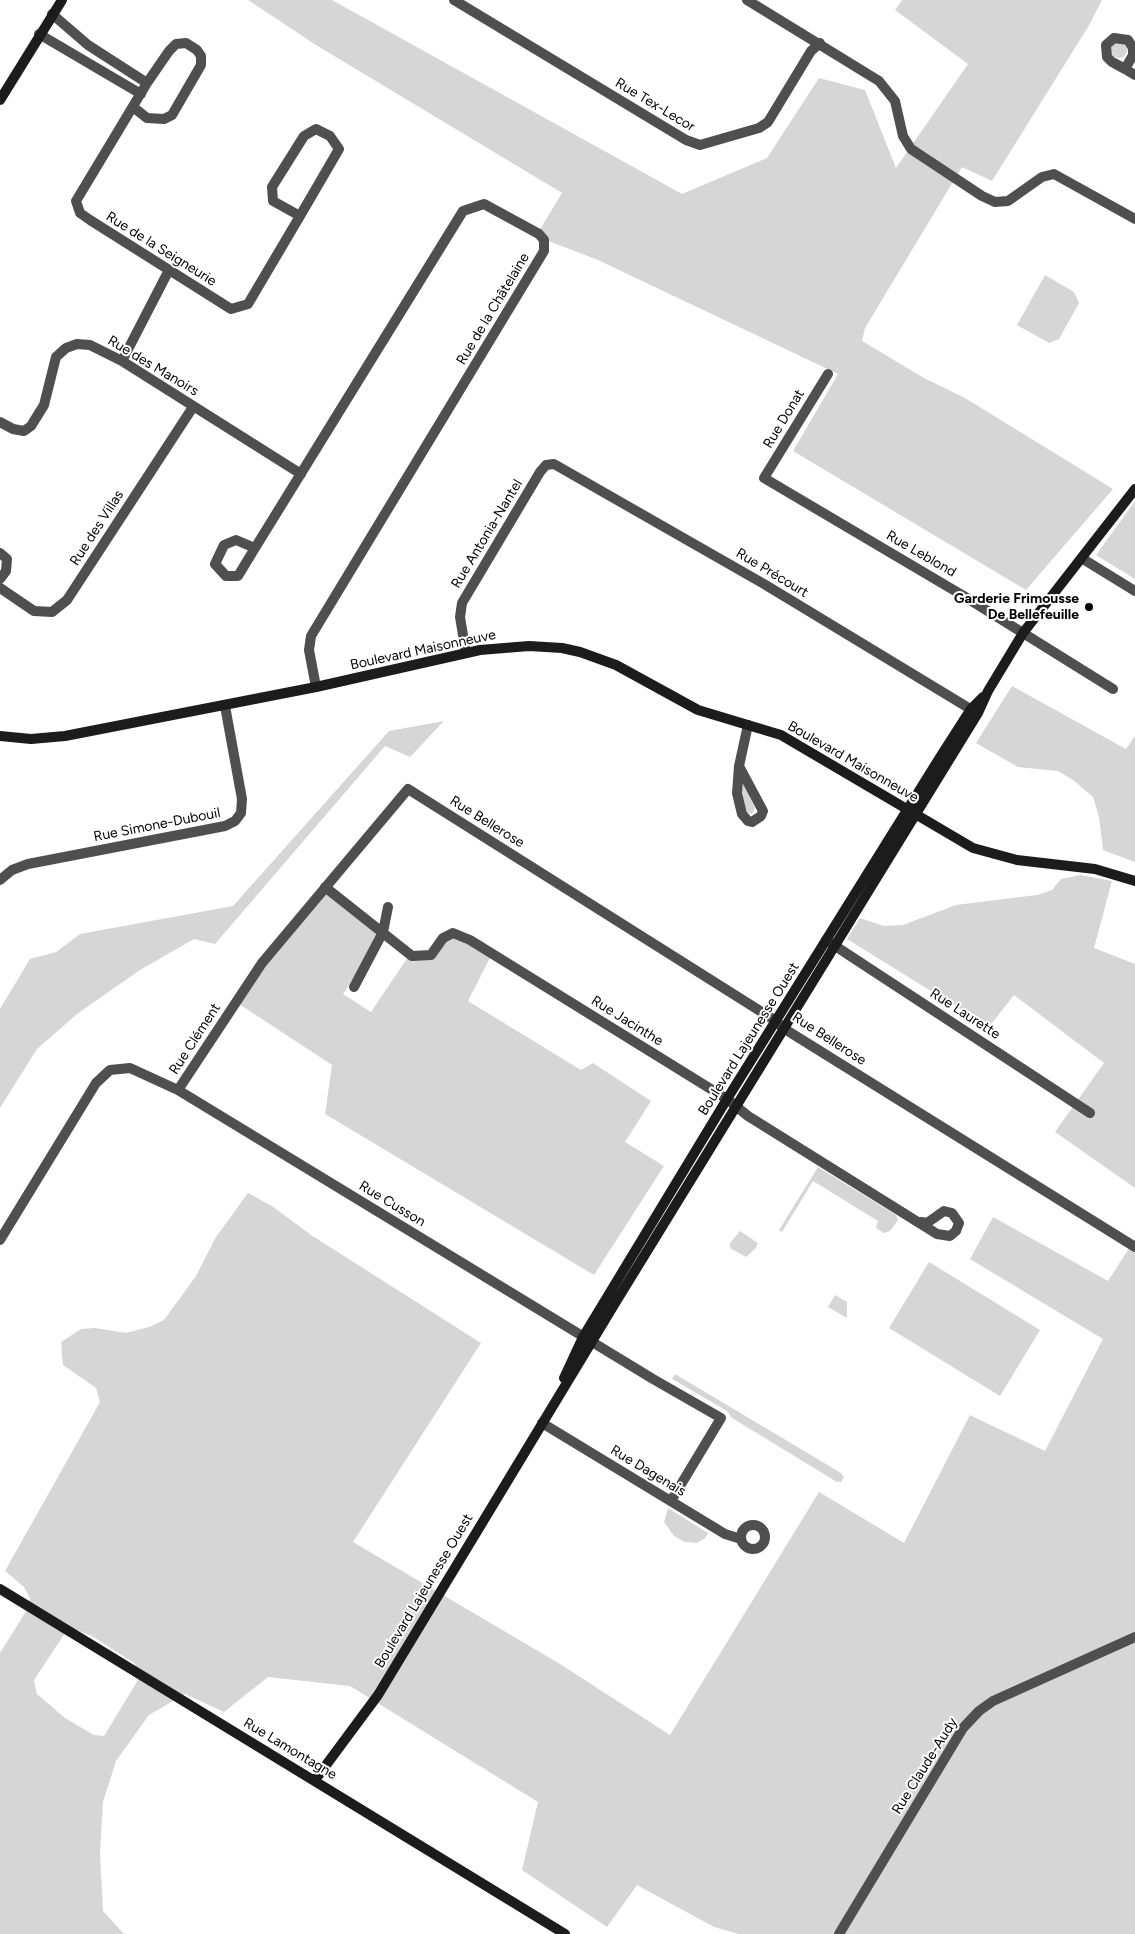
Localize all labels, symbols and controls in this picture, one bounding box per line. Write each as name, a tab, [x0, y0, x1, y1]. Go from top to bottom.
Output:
street label: Rue Tex-Lecor	[612, 75, 698, 135]
street label: Rue de la Seigneurie	[103, 208, 219, 290]
street label: Rue de la Châtelaine	[453, 250, 533, 368]
street label: Rue des Manoirs	[105, 332, 201, 400]
street label: Rue Donat	[760, 387, 808, 451]
street label: Rue Antonia-Nantel	[448, 476, 526, 592]
street label: Rue des Villas	[66, 487, 128, 569]
street label: Rue Leblond	[883, 527, 959, 581]
street label: Rue Précourt	[733, 545, 811, 601]
place label: Garderie Frimousse De Bellefeuille	[954, 591, 1079, 624]
marker: Garderie Frimousse De Bellefeuille	[1083, 601, 1095, 613]
street label: Boulevard Maisonneuve	[349, 626, 497, 674]
street label: Boulevard Maisonneuve	[785, 718, 921, 806]
street label: Rue Bellerose	[447, 792, 527, 852]
street label: Rue Simone-Dubouil	[92, 804, 222, 846]
street label: Boulevard Lajeunesse Ouest	[695, 959, 803, 1119]
street label: Rue Laurette	[927, 985, 1003, 1043]
street label: Rue Jacinthe	[588, 992, 666, 1050]
street label: Rue Clément	[166, 1000, 224, 1078]
street label: Rue Bellerose	[789, 1009, 869, 1069]
street label: Rue Cusson	[356, 1178, 428, 1230]
street label: Rue Dagenais	[607, 1442, 689, 1500]
street label: Boulevard Lajeunesse Ouest	[371, 1511, 477, 1671]
street label: Rue Lamontagne	[240, 1714, 340, 1784]
street label: Rue Claude-Audy	[889, 1715, 961, 1817]

